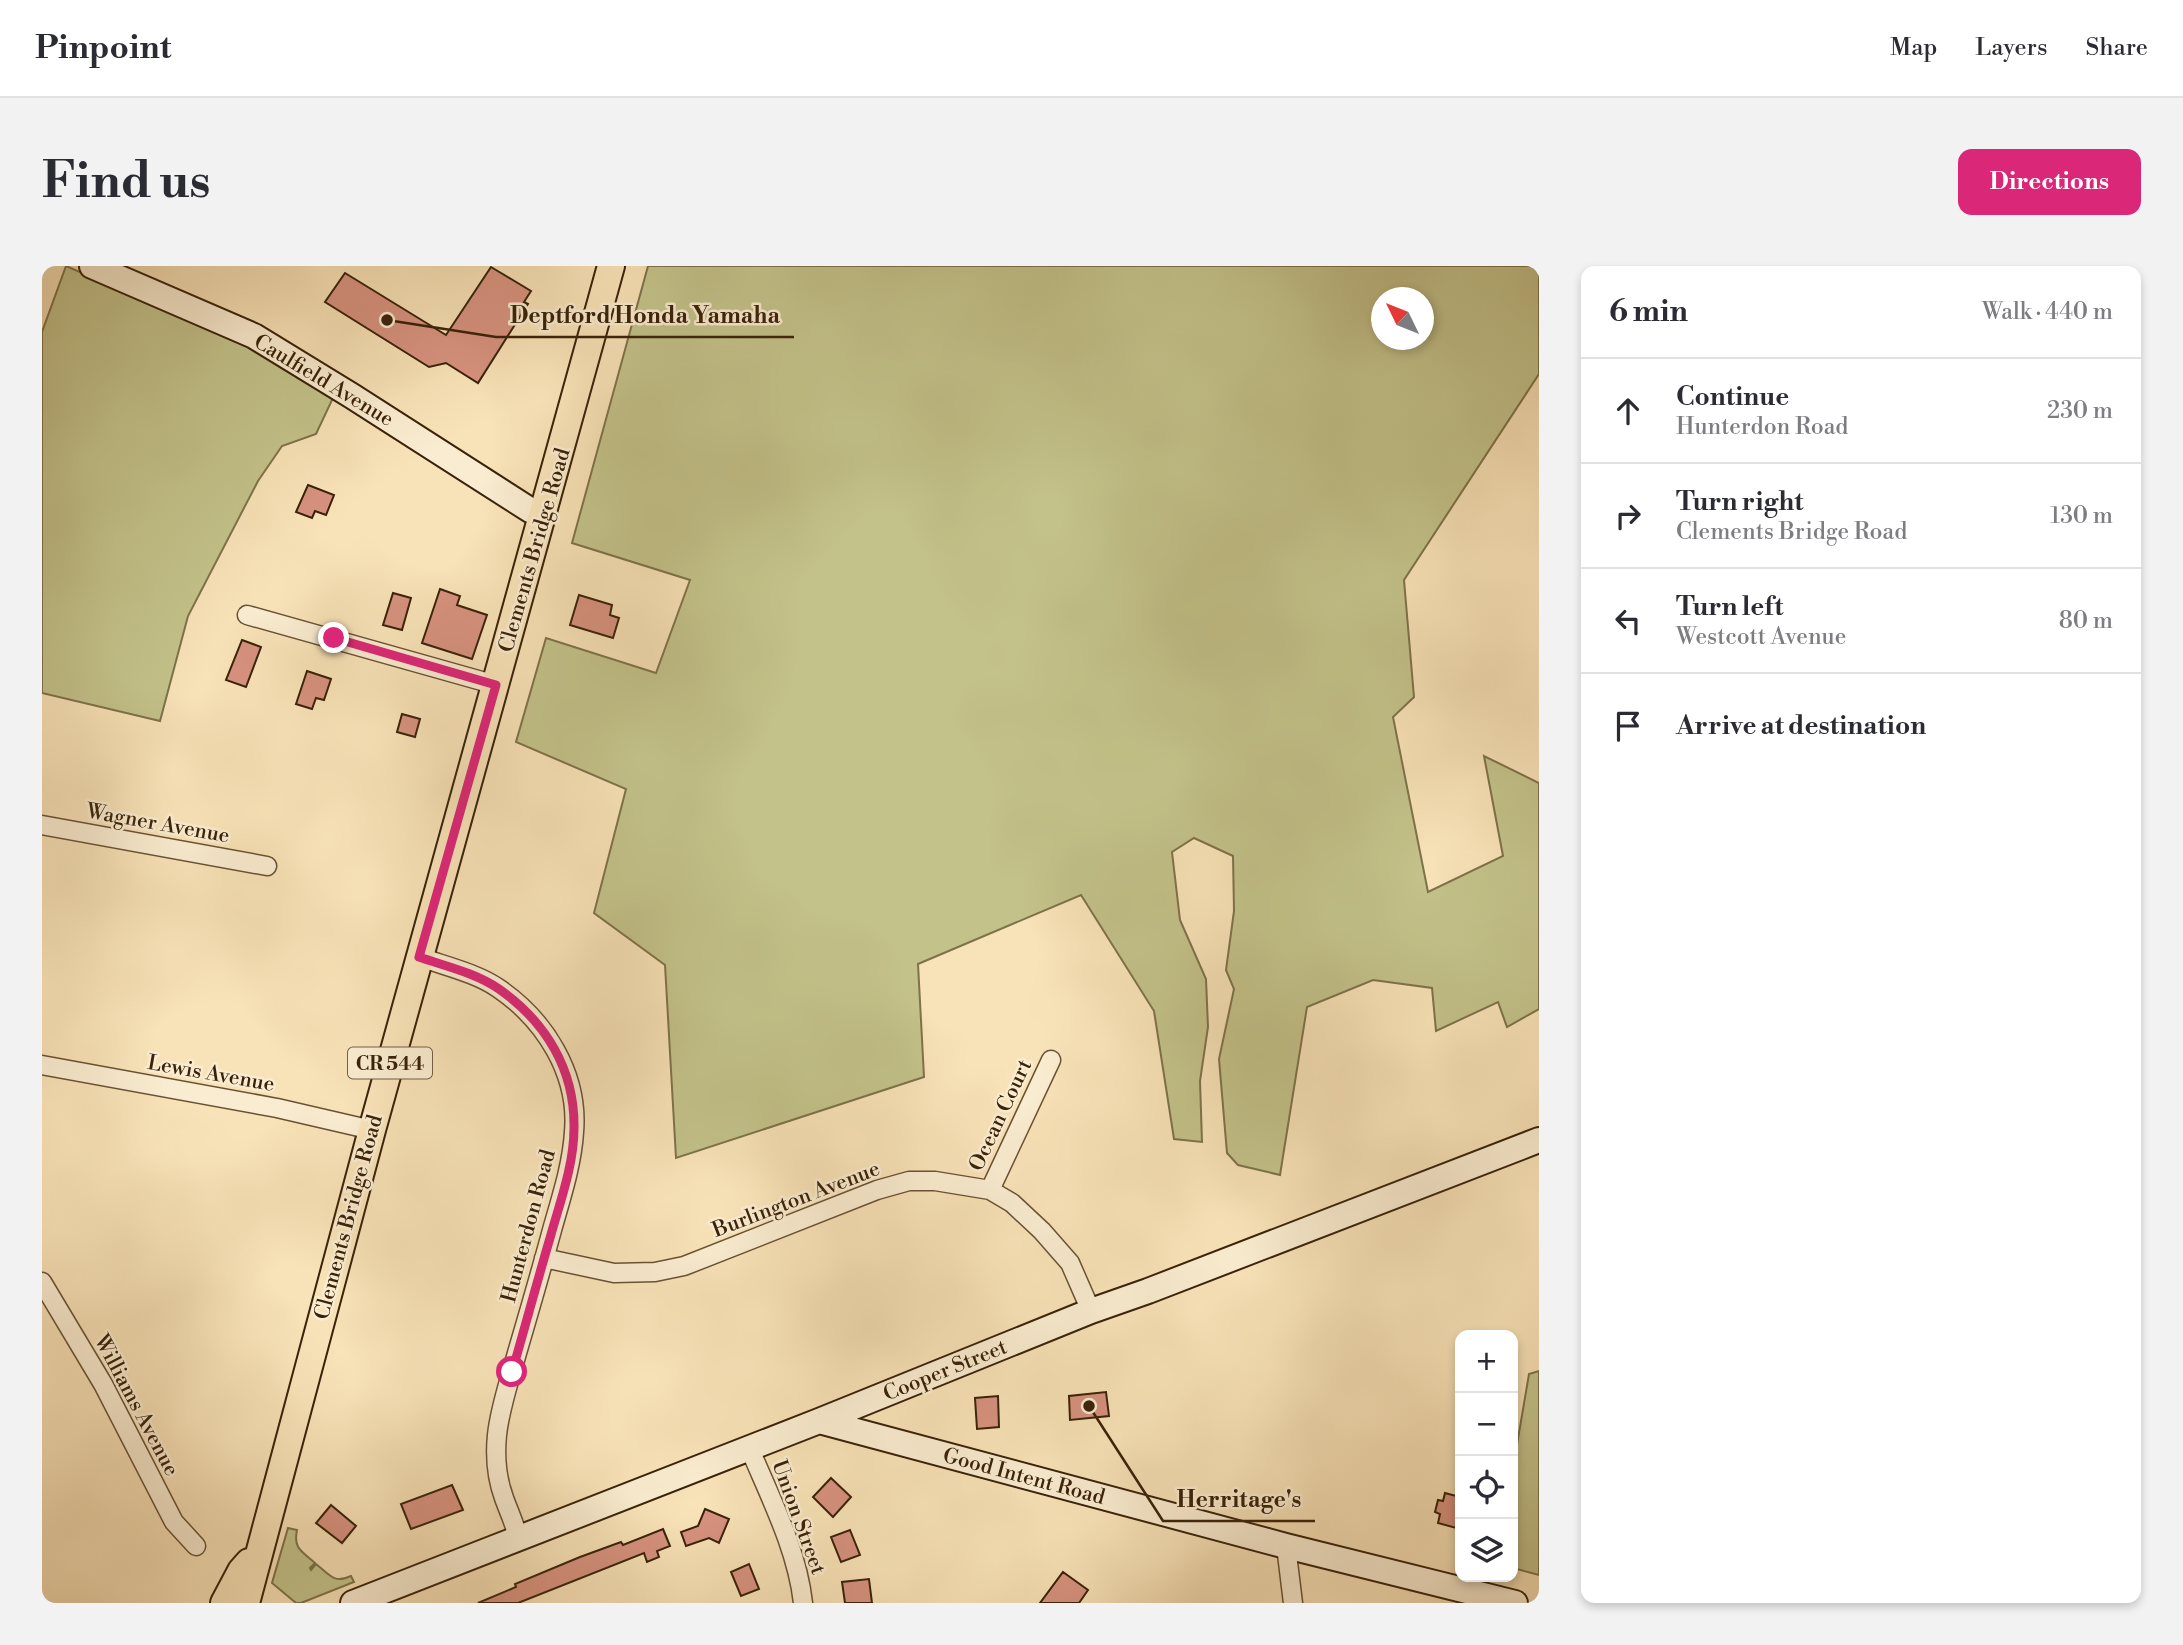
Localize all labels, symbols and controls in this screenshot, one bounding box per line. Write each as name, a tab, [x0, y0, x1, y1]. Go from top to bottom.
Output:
text: Pinpoint	[35, 28, 172, 69]
text: Map	[1890, 33, 1937, 63]
text: Layers	[1975, 33, 2047, 63]
text: Share	[2085, 33, 2148, 63]
button: Directions	[1958, 149, 2141, 215]
text: Find us	[42, 152, 211, 213]
north arrow	[1371, 287, 1434, 350]
callout: Deptford Honda Yamaha	[496, 293, 794, 337]
text: 6 min	[1609, 293, 1688, 331]
text: Walk · 440 m	[1982, 298, 2113, 326]
text: Deptford Honda Yamaha	[510, 302, 781, 330]
street label: Caulfield Avenue	[249, 329, 398, 433]
text: Continue	[1676, 381, 1789, 413]
icon: ahead	[1609, 392, 1647, 430]
text: 230 m	[2047, 397, 2113, 425]
text: Hunterdon Road	[1676, 413, 1848, 441]
street label: Clements Bridge Road	[493, 445, 577, 655]
text: Turn right	[1676, 486, 1804, 518]
icon: right	[1609, 497, 1647, 535]
text: 130 m	[2050, 502, 2113, 530]
text: Clements Bridge Road	[1676, 518, 1907, 546]
text: Turn left	[1676, 591, 1784, 623]
icon: left	[1609, 602, 1647, 640]
text: 80 m	[2059, 607, 2113, 635]
route end	[318, 622, 349, 653]
text: Westcott Avenue	[1676, 623, 1846, 651]
icon: arrive	[1609, 707, 1647, 745]
text: Arrive at destination	[1676, 710, 1926, 742]
street label: Wagner Avenue	[83, 798, 231, 849]
road number: CR 544	[348, 1048, 432, 1078]
street label: Lewis Avenue	[145, 1050, 276, 1098]
street label: Ocean Court	[964, 1055, 1038, 1175]
street label: Clements Bridge Road	[309, 1112, 389, 1323]
street label: Hunterdon Road	[496, 1147, 562, 1306]
street label: Burlington Avenue	[708, 1156, 884, 1244]
street label: Williams Avenue	[87, 1329, 184, 1481]
map controls	[1455, 1330, 1518, 1582]
button: +	[1455, 1330, 1518, 1393]
street label: Cooper Street	[880, 1334, 1012, 1408]
route start	[496, 1356, 527, 1387]
button: −	[1455, 1393, 1518, 1456]
street label: Good Intent Road	[940, 1443, 1108, 1511]
street label: Union Street	[765, 1456, 831, 1579]
button: locate	[1455, 1456, 1518, 1519]
callout: Herritage's	[1163, 1477, 1315, 1521]
text: Herritage's	[1177, 1486, 1302, 1514]
button: layers	[1455, 1519, 1518, 1582]

